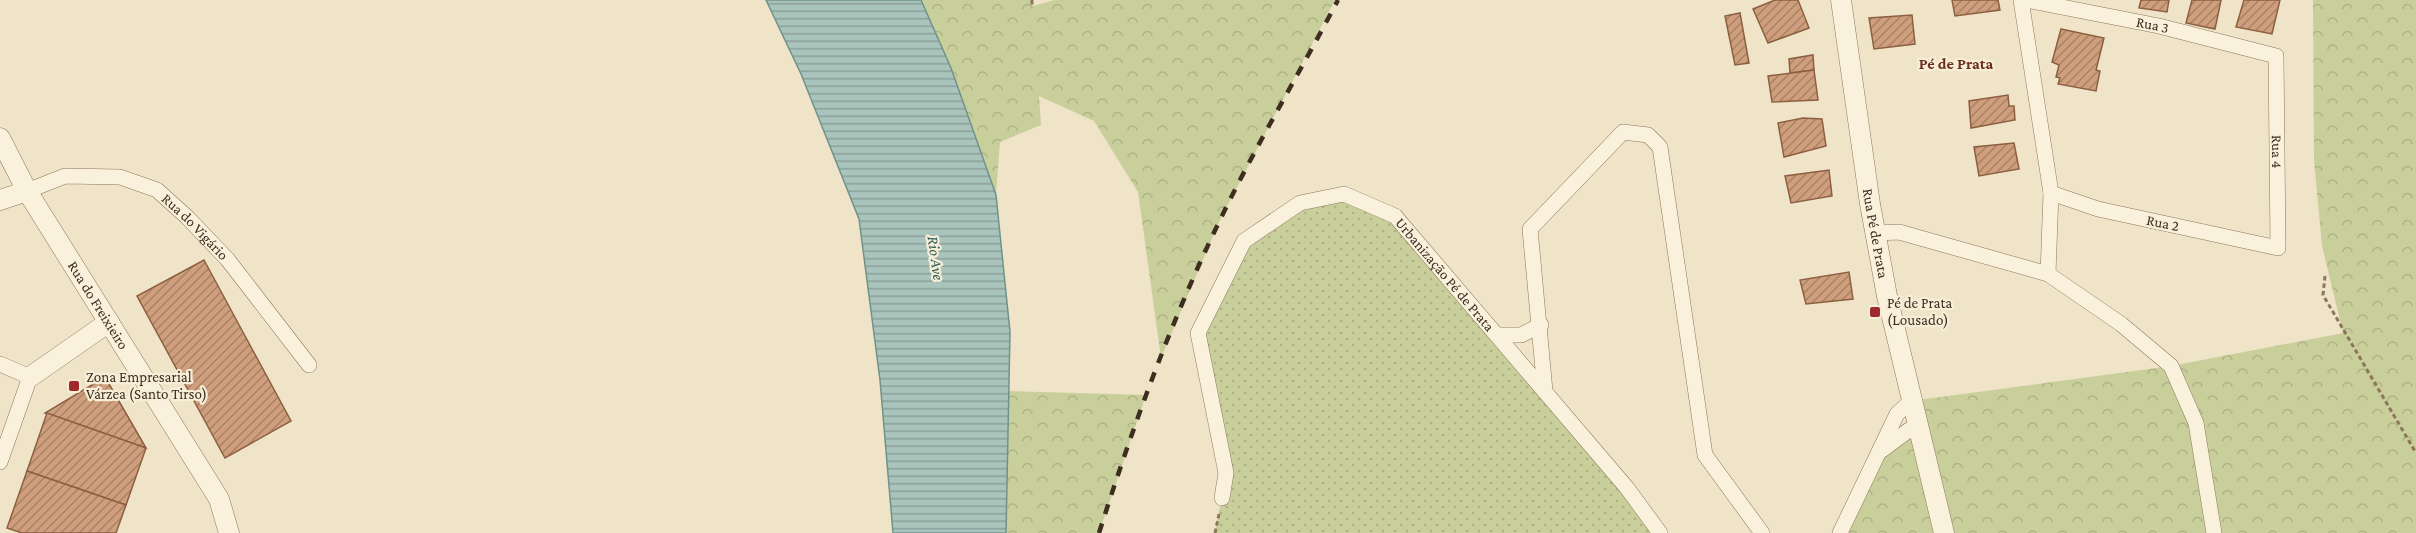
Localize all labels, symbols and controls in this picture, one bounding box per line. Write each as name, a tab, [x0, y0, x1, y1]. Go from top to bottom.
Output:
street label: Rua 3	[2135, 14, 2171, 36]
district label: Pé de Prata	[1919, 55, 1994, 72]
street label: Rua 4	[2269, 135, 2285, 169]
street label: Rua Pé de Prata	[1860, 187, 1892, 280]
street label: Rua do Vigário	[159, 190, 232, 263]
street label: Rua 2	[2145, 212, 2181, 234]
street label: Urbanização Pé de Prata	[1392, 215, 1498, 334]
water label: Rio Ave	[924, 235, 948, 281]
street label: Rua do Freixieiro	[65, 258, 132, 352]
place label: Pé de Prata (Lousado)	[1887, 295, 1952, 329]
marker: Pé de Prata (Lousado)	[1868, 305, 1882, 319]
place label: Zona Empresarial Várzea (Santo Tirso)	[86, 369, 207, 403]
marker: Zona Empresarial Várzea (Santo Tirso)	[67, 379, 81, 393]

